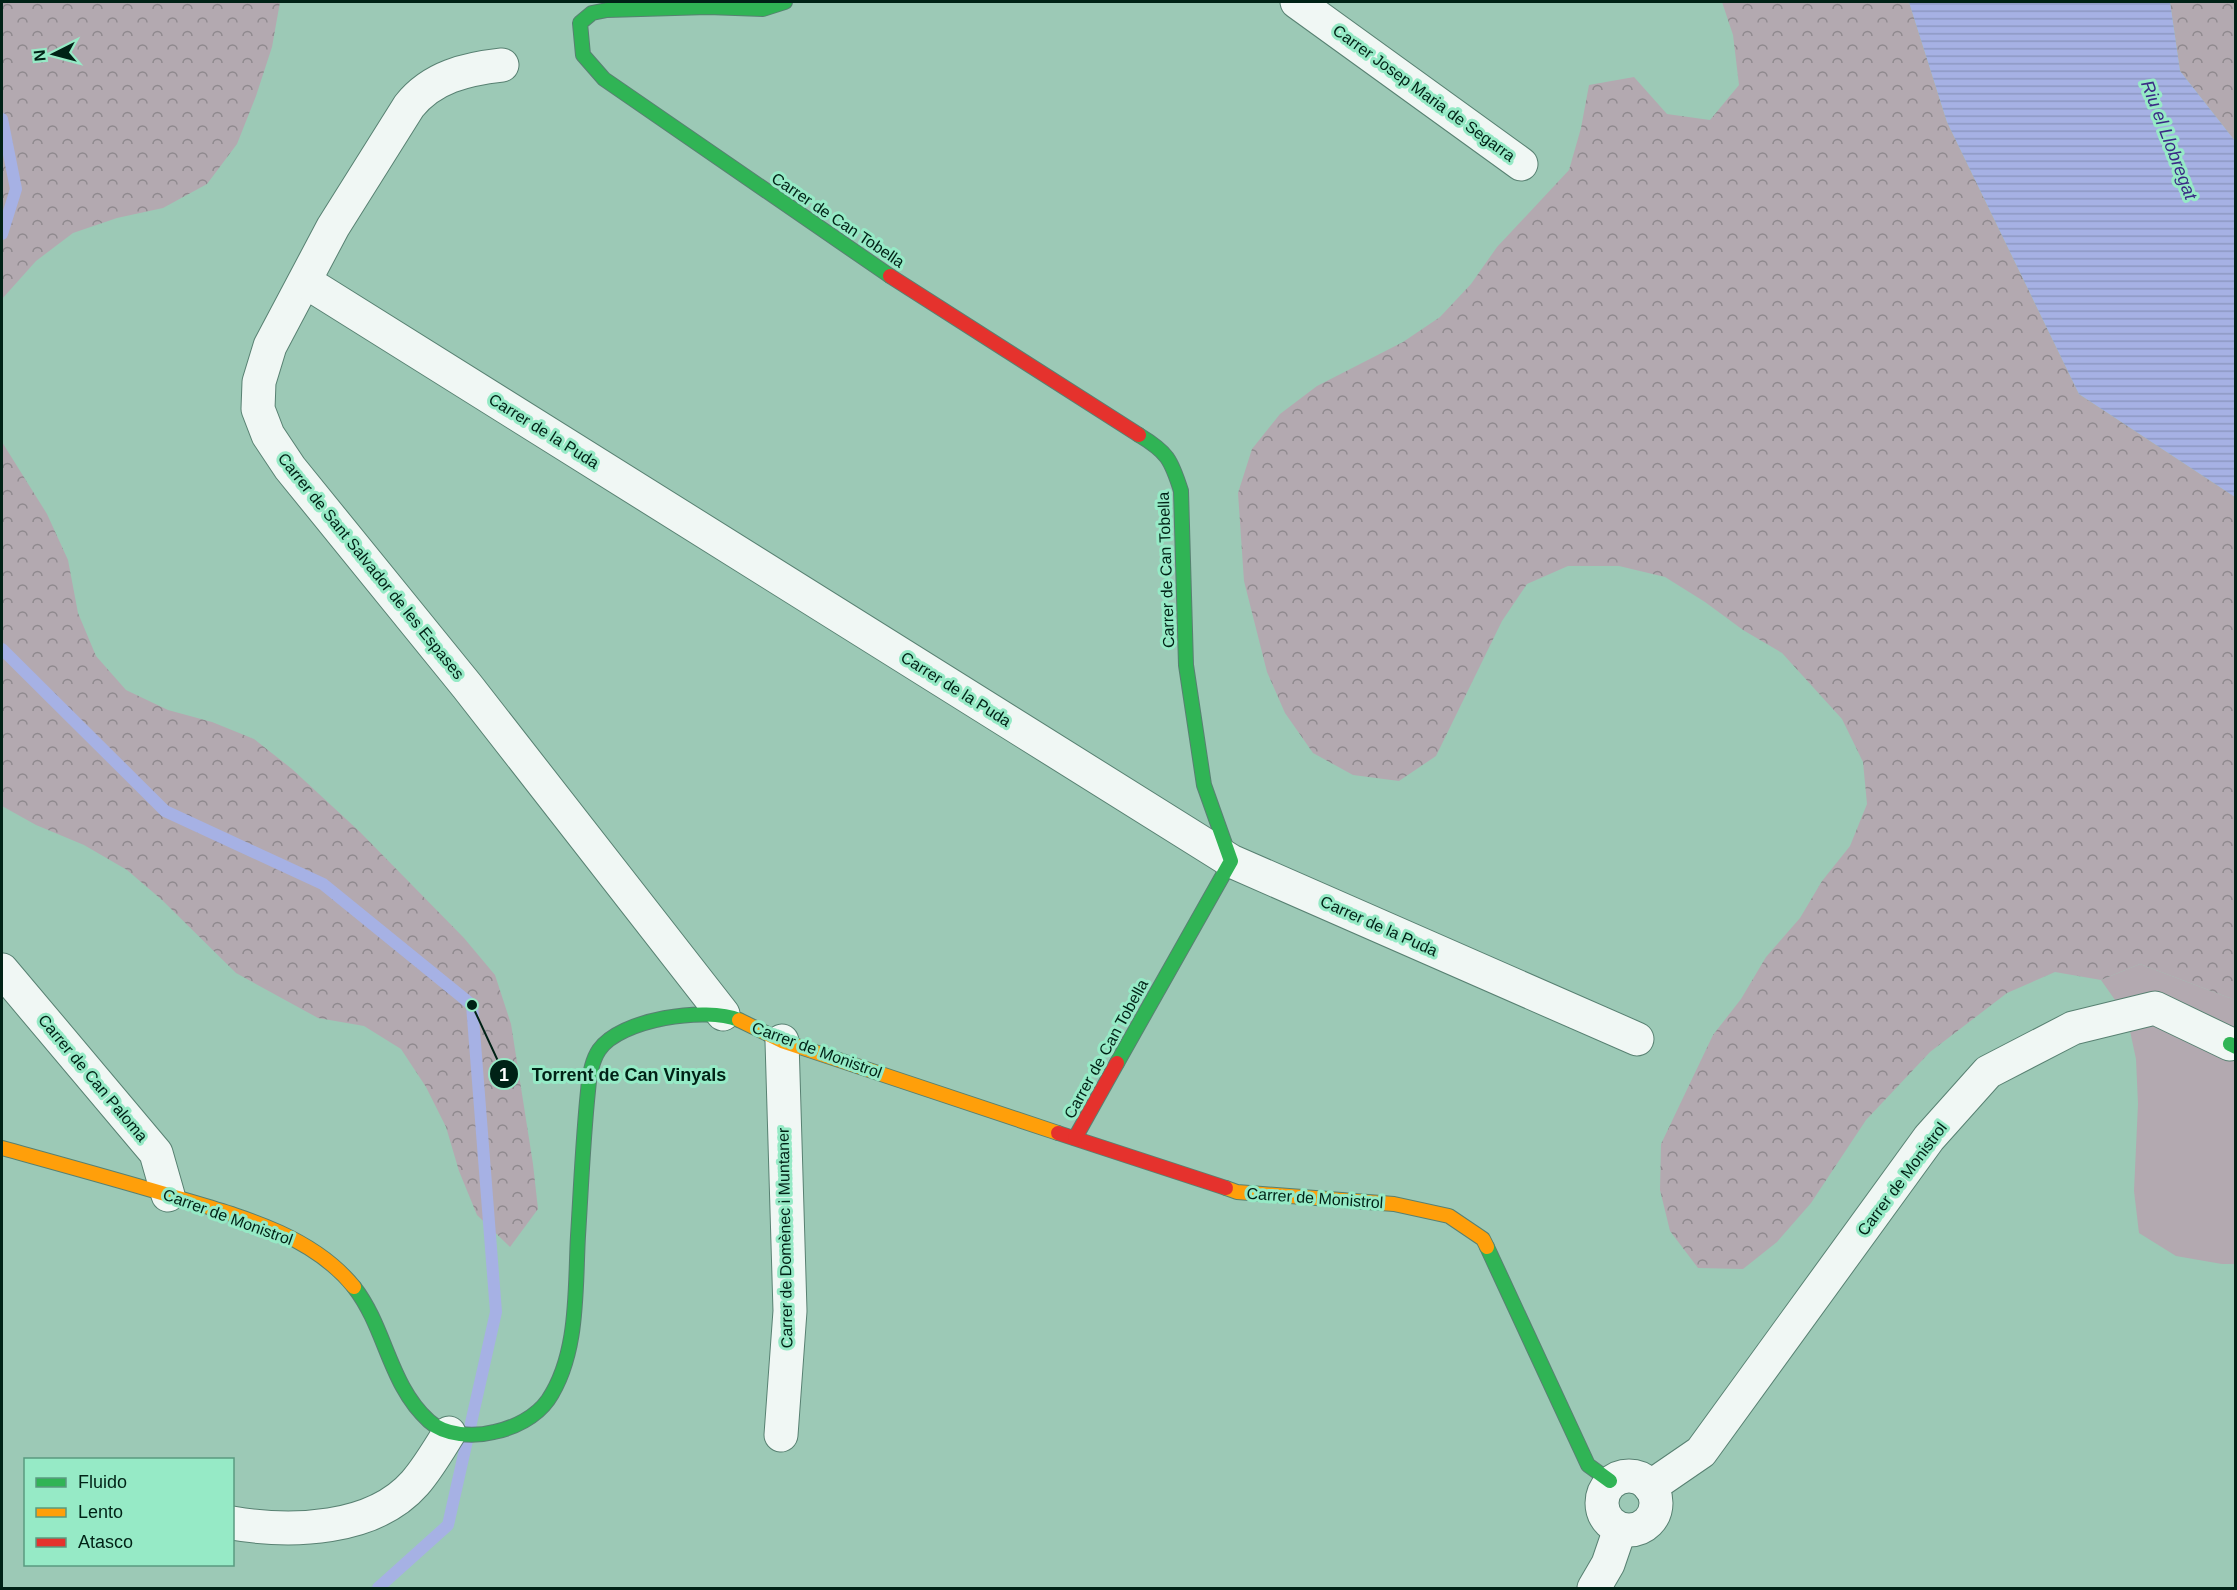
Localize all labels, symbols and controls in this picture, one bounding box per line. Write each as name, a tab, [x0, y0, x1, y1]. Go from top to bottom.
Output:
street label: Carrer Josep Maria de Segarra	[1330, 21, 1518, 165]
north arrow	[24, 24, 84, 84]
text: N	[31, 49, 49, 62]
water label: Riu el Llobregat	[2137, 78, 2201, 203]
street label: Carrer de Can Tobella	[768, 169, 908, 271]
street label: Carrer de la Puda	[486, 390, 602, 472]
street label: Carrer de Sant Salvador de les Espases	[275, 450, 467, 682]
street label: Carrer de Can Tobella	[1155, 492, 1177, 648]
street label: Carrer de la Puda	[898, 648, 1014, 730]
street label: Carrer de la Puda	[1318, 893, 1440, 959]
street label: Carrer de Can Tobella	[1061, 976, 1151, 1121]
street label: Carrer de Can Paloma	[35, 1011, 151, 1145]
street label: Carrer de Monistrol	[750, 1019, 884, 1081]
callout: Torrent de Can Vinyals	[489, 1056, 738, 1092]
text: 1	[499, 1065, 509, 1085]
text: Torrent de Can Vinyals	[532, 1065, 726, 1085]
street label: Carrer de Monistrol	[1854, 1119, 1950, 1239]
street label: Carrer de Domènec i Muntaner	[775, 1127, 795, 1348]
street label: Carrer de Monistrol	[1246, 1185, 1384, 1211]
street label: Carrer de Monistrol	[161, 1186, 295, 1248]
legend	[24, 1458, 234, 1566]
text: Fluido	[78, 1472, 127, 1492]
text: Lento	[78, 1502, 123, 1522]
text: Atasco	[78, 1532, 133, 1552]

